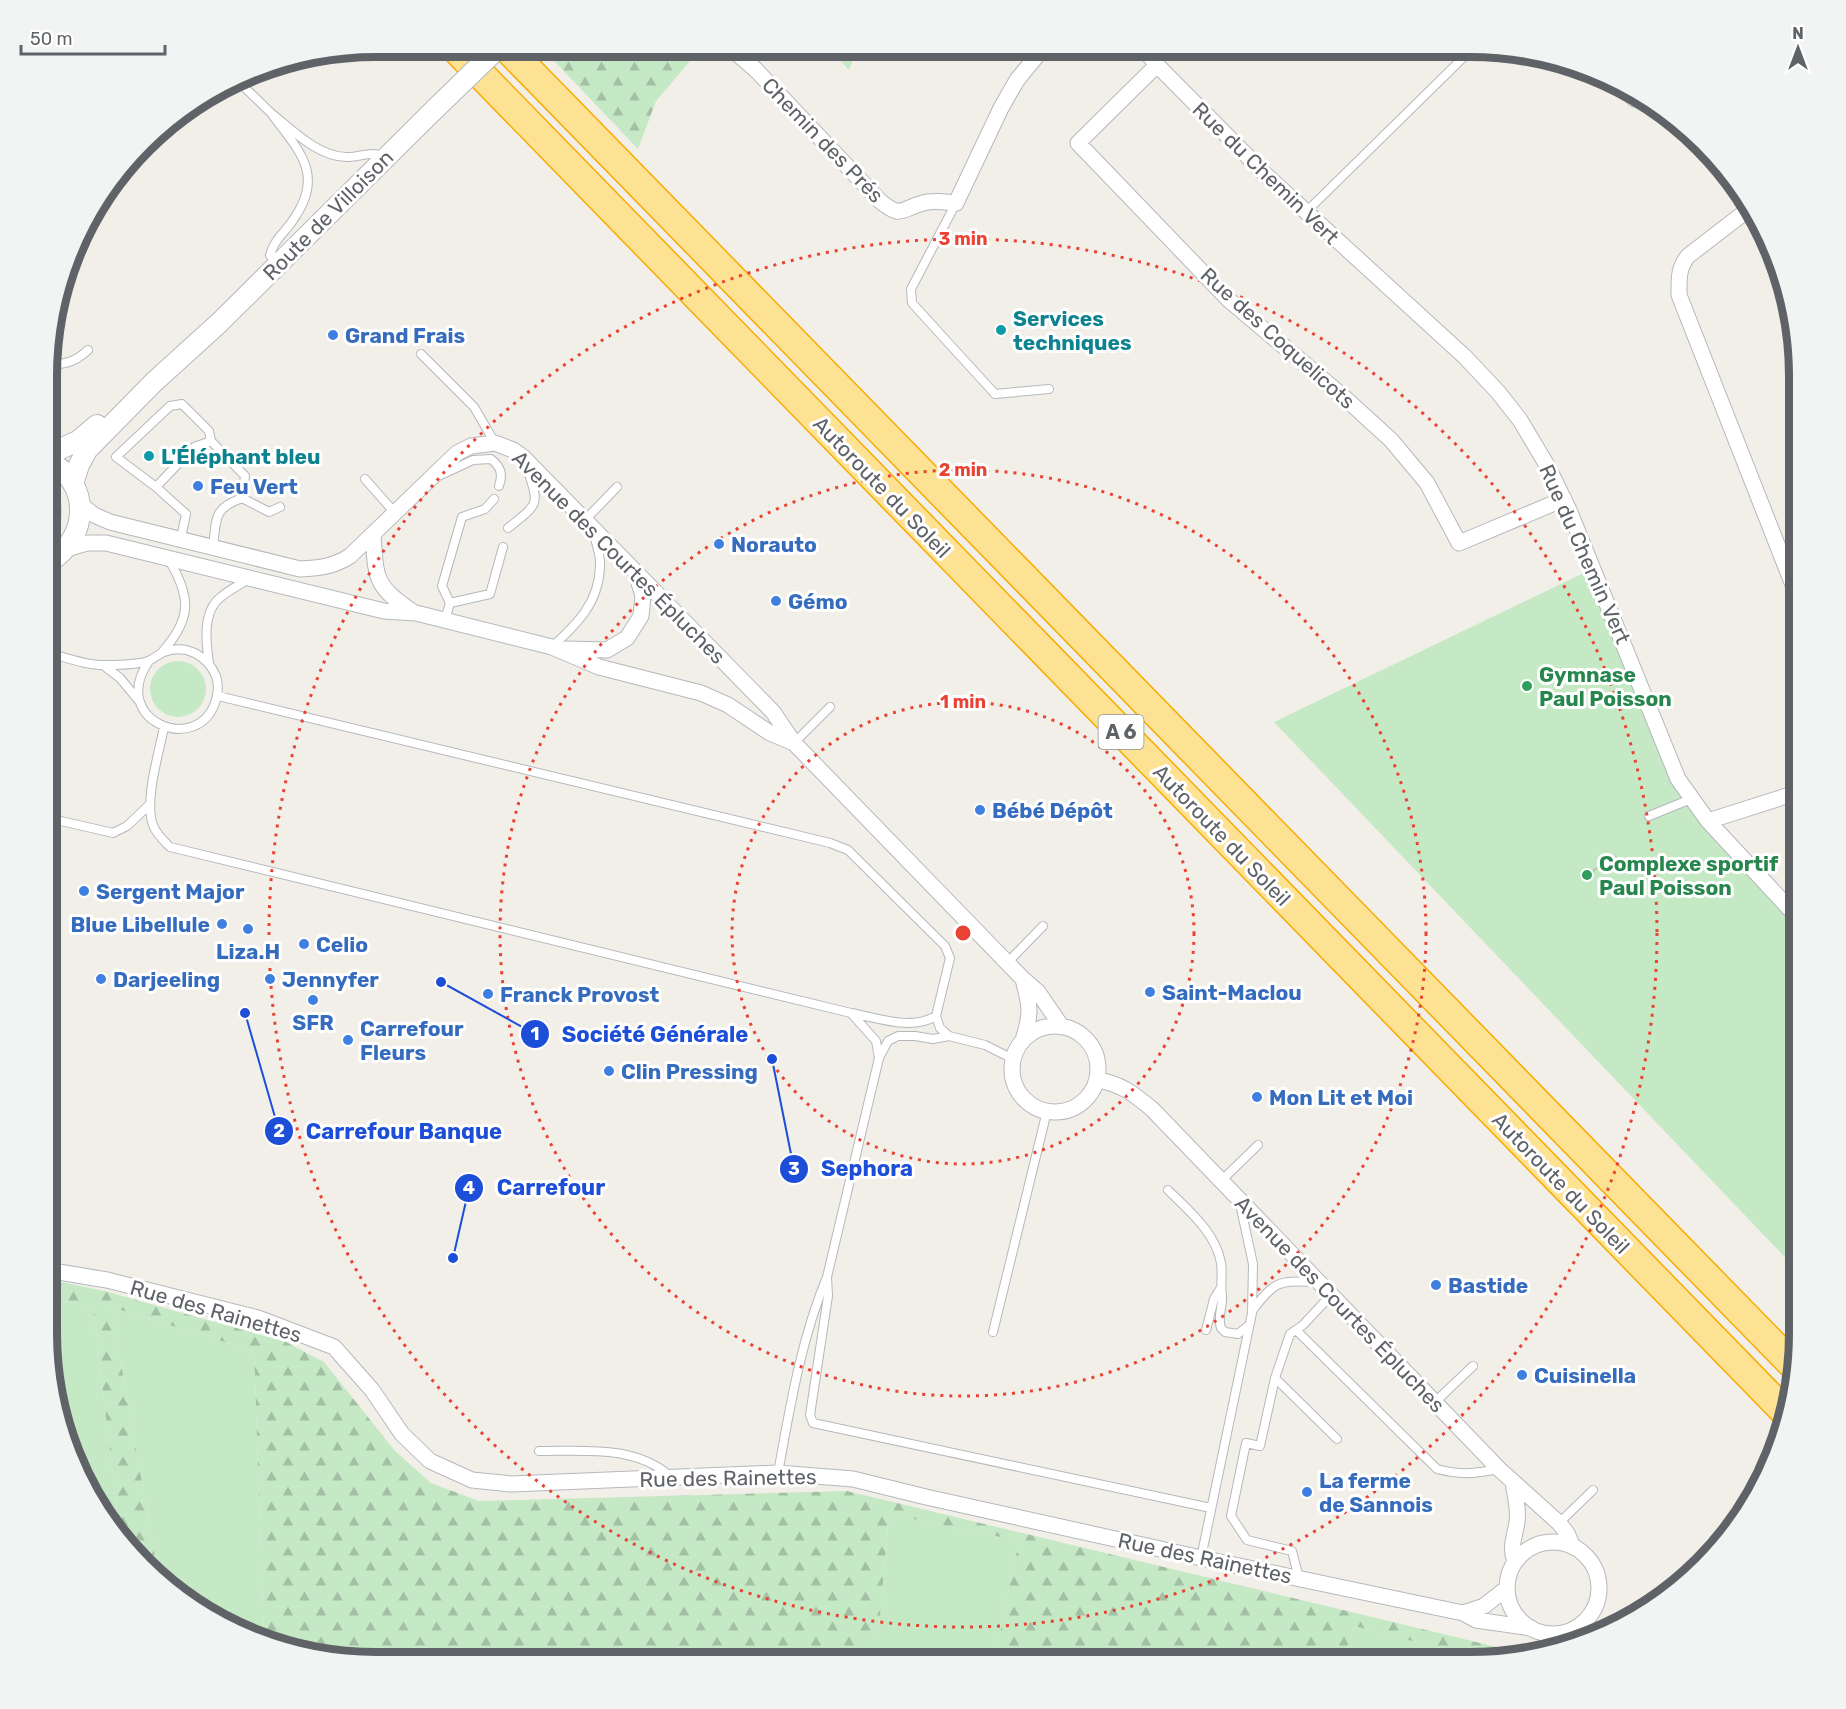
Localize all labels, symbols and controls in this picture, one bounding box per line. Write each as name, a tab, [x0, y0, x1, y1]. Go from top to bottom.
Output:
scale bar	[21, 18, 165, 56]
north arrow	[1768, 18, 1828, 78]
text: N	[1792, 24, 1804, 43]
text: 50 m	[30, 28, 73, 50]
street label: Chemin des Prés	[757, 72, 889, 208]
street label: Rue du Chemin Vert	[1188, 97, 1344, 249]
street label: Route de Villoison	[258, 145, 398, 285]
text: 3 min	[939, 228, 987, 250]
street label: Rue des Coquelicots	[1196, 262, 1360, 414]
place label: Services techniques	[1013, 306, 1132, 355]
place label: Grand Frais	[345, 323, 465, 348]
marker: Services techniques	[994, 323, 1008, 337]
marker: Grand Frais	[326, 328, 340, 342]
street label: Autoroute du Soleil	[808, 411, 956, 563]
place label: L'Éléphant bleu	[161, 444, 320, 469]
street label: Avenue des Courtes Épluches	[507, 445, 731, 669]
marker: L'Éléphant bleu	[142, 449, 156, 463]
text: 2 min	[939, 459, 987, 481]
street label: Rue du Chemin Vert	[1534, 460, 1636, 648]
place label: Feu Vert	[210, 474, 298, 499]
marker: Feu Vert	[191, 479, 205, 493]
place label: Norauto	[731, 532, 817, 557]
marker: Norauto	[712, 537, 726, 551]
place label: Gémo	[788, 589, 848, 614]
marker: Gémo	[769, 594, 783, 608]
place label: Gymnase Paul Poisson	[1539, 662, 1672, 711]
marker: Gymnase Paul Poisson	[1520, 679, 1534, 693]
text: 1 min	[940, 691, 986, 713]
road number: A 6	[1098, 715, 1144, 749]
street label: Autoroute du Soleil	[1148, 759, 1296, 911]
place label: Bébé Dépôt	[992, 798, 1113, 823]
marker: Bébé Dépôt	[973, 803, 987, 817]
place label: Complexe sportif Paul Poisson	[1599, 851, 1779, 900]
marker: Complexe sportif Paul Poisson	[1580, 868, 1594, 882]
place label: Sergent Major	[96, 879, 245, 904]
marker: Sergent Major	[77, 884, 91, 898]
place label: Blue Libellule	[71, 912, 210, 937]
marker: Blue Libellule	[215, 917, 229, 931]
marker: Liza.H	[241, 922, 255, 936]
centre of rings	[953, 923, 973, 943]
place label: Celio	[316, 932, 368, 957]
marker: Celio	[297, 937, 311, 951]
place label: Liza.H	[216, 939, 280, 964]
place label: Darjeeling	[113, 967, 220, 992]
place label: Jennyfer	[282, 967, 379, 992]
marker: Darjeeling	[94, 972, 108, 986]
marker: Jennyfer	[263, 972, 277, 986]
place label: Saint-Maclou	[1162, 980, 1302, 1005]
place label: Franck Provost	[500, 982, 660, 1007]
marker: Saint-Maclou	[1143, 985, 1157, 999]
marker: Franck Provost	[481, 987, 495, 1001]
marker: SFR	[306, 993, 320, 1007]
place label: SFR	[292, 1010, 334, 1035]
callout: Société Générale	[520, 1014, 761, 1054]
place label: Carrefour Fleurs	[360, 1016, 464, 1065]
text: Société Générale	[562, 1021, 748, 1048]
text: 1	[531, 1023, 539, 1045]
marker: Carrefour Fleurs	[341, 1033, 355, 1047]
place label: Clin Pressing	[621, 1059, 758, 1084]
marker: Clin Pressing	[602, 1064, 616, 1078]
place label: Mon Lit et Moi	[1269, 1085, 1413, 1110]
marker: Mon Lit et Moi	[1250, 1090, 1264, 1104]
street label: Autoroute du Soleil	[1487, 1107, 1635, 1259]
callout: Carrefour Banque	[264, 1111, 515, 1151]
text: Carrefour Banque	[306, 1118, 502, 1145]
text: 2	[273, 1120, 285, 1142]
callout: Sephora	[779, 1149, 925, 1189]
text: Sephora	[821, 1155, 913, 1182]
text: 3	[788, 1158, 800, 1180]
callout: Carrefour	[454, 1168, 617, 1208]
text: Carrefour	[497, 1174, 605, 1201]
text: 4	[463, 1177, 475, 1199]
street label: Avenue des Courtes Épluches	[1230, 1191, 1450, 1417]
place label: Bastide	[1448, 1273, 1528, 1298]
street label: Rue des Rainettes	[127, 1275, 305, 1347]
marker: Bastide	[1429, 1278, 1443, 1292]
place label: Cuisinella	[1534, 1363, 1636, 1388]
marker: Cuisinella	[1515, 1368, 1529, 1382]
street label: Rue des Rainettes	[639, 1464, 817, 1492]
place label: La ferme de Sannois	[1319, 1468, 1433, 1517]
marker: La ferme de Sannois	[1300, 1485, 1314, 1499]
street label: Rue des Rainettes	[1116, 1527, 1294, 1589]

